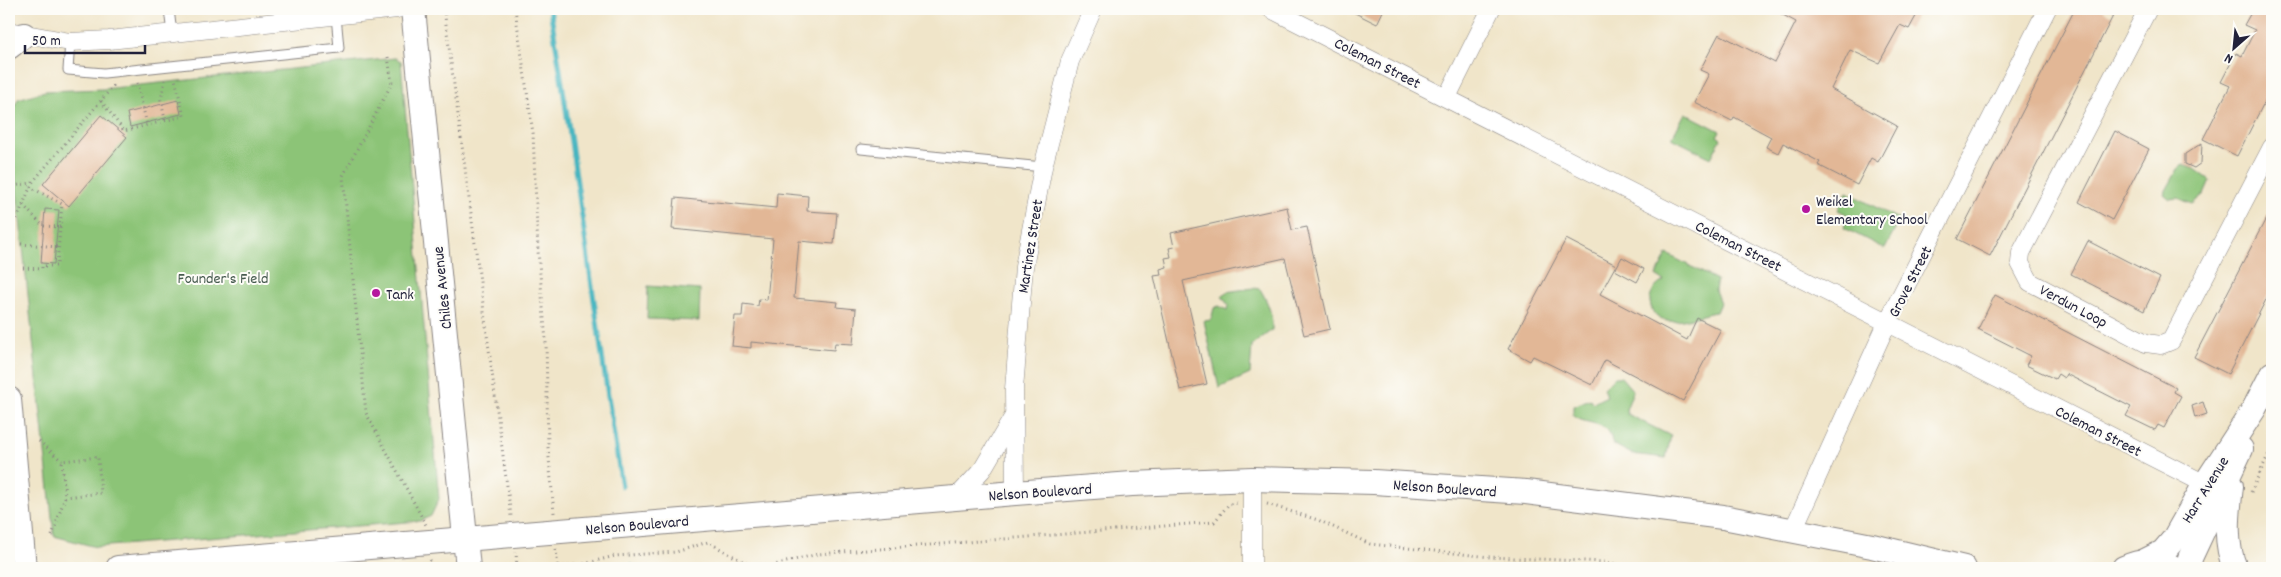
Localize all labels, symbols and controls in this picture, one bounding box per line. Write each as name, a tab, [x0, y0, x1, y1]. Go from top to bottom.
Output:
scale bar	[25, 22, 145, 54]
north arrow	[2208, 22, 2258, 72]
text: 50 m	[32, 31, 61, 53]
street label: Coleman Street	[1330, 33, 1424, 96]
text: N	[2221, 47, 2237, 68]
place label: Weikel Elementary School	[1816, 191, 1928, 232]
street label: Martinez Street	[1013, 198, 1050, 295]
marker: Weikel Elementary School	[1800, 203, 1812, 215]
street label: Coleman Street	[1691, 216, 1785, 279]
street label: Grove Street	[1883, 242, 1939, 322]
street label: Chiles Avenue	[428, 245, 459, 330]
park label: Founder's Field	[178, 268, 269, 291]
street label: Verdun Loop	[2035, 280, 2111, 335]
place label: Tank	[386, 284, 414, 307]
marker: Tank	[370, 287, 382, 299]
street label: Coleman Street	[2051, 401, 2145, 464]
street label: Harr Avenue	[2176, 452, 2236, 528]
street label: Nelson Boulevard	[1392, 474, 1497, 505]
street label: Nelson Boulevard	[988, 478, 1093, 509]
street label: Nelson Boulevard	[585, 511, 690, 542]

